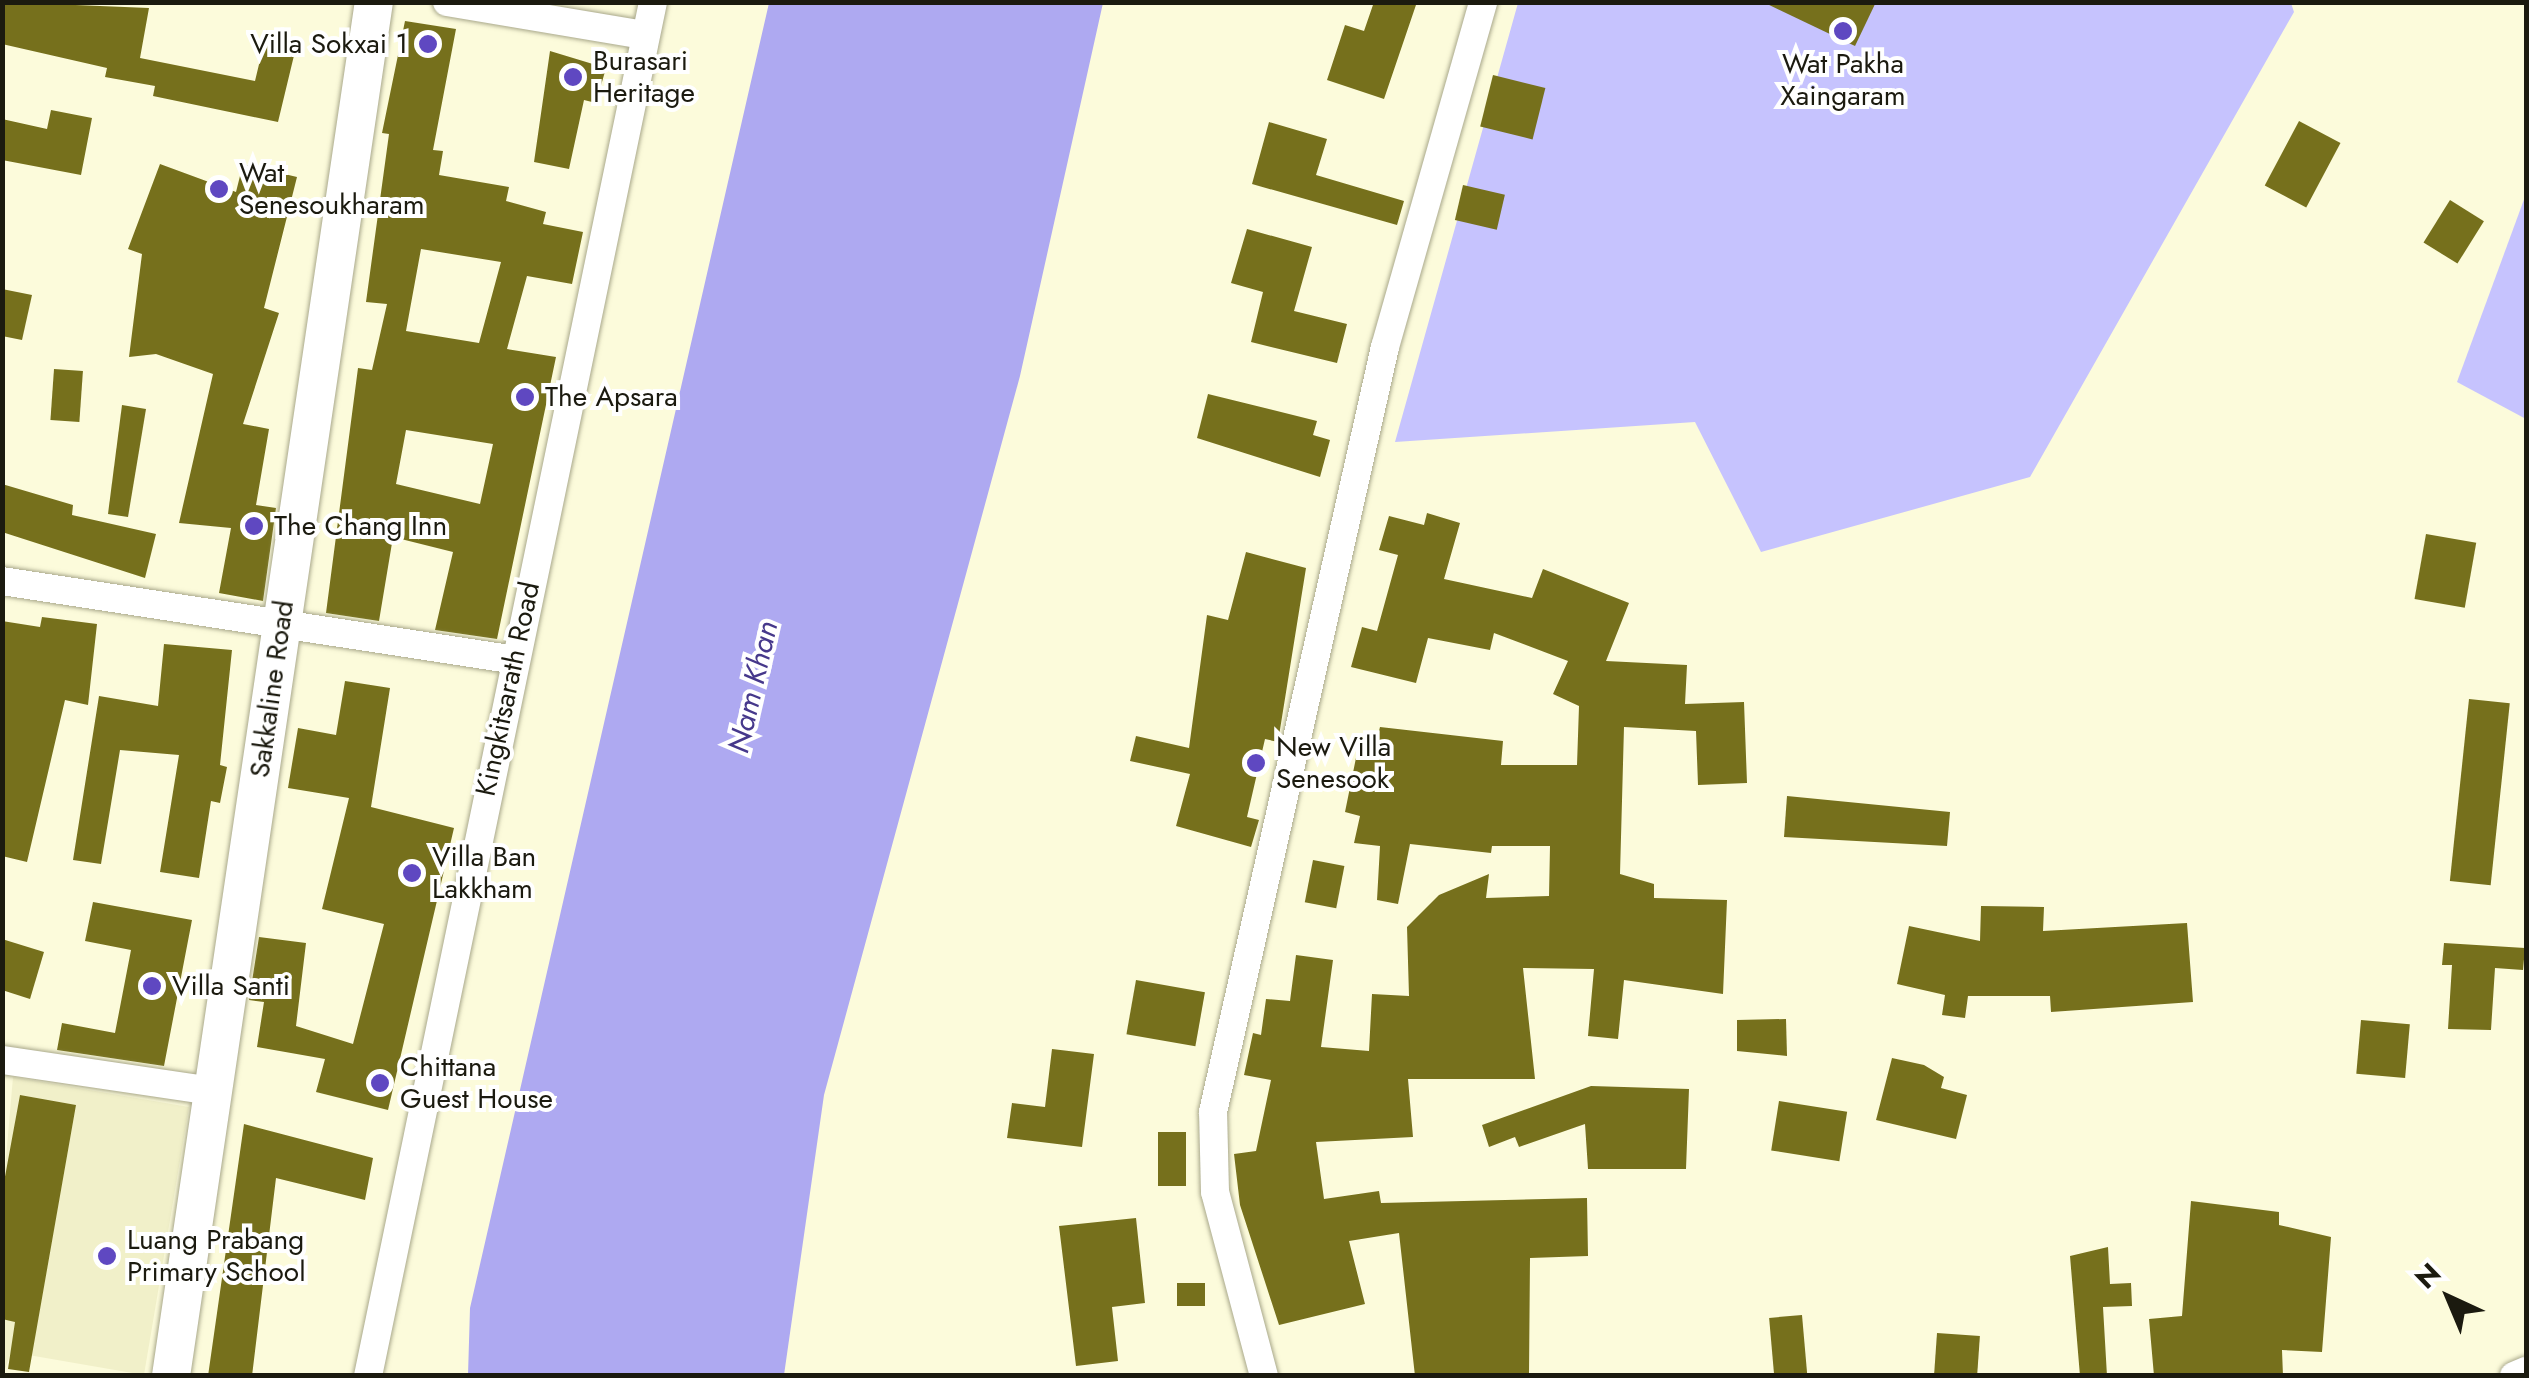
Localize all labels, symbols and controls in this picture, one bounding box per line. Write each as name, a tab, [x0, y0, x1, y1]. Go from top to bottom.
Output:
marker: Wat Pakha Xaingaram	[1832, 20, 1854, 42]
place label: Villa Sokxai 1	[250, 27, 408, 61]
marker: Villa Sokxai 1	[417, 33, 439, 55]
place label: Burasari Heritage	[593, 44, 695, 110]
place label: Wat Pakha Xaingaram	[1780, 47, 1906, 113]
marker: Burasari Heritage	[562, 66, 584, 88]
place label: Wat Senesoukharam	[239, 156, 425, 222]
marker: Wat Senesoukharam	[208, 178, 230, 200]
place label: The Apsara	[545, 380, 678, 414]
marker: The Apsara	[514, 386, 536, 408]
place label: The Chang Inn	[274, 509, 447, 543]
marker: The Chang Inn	[243, 515, 265, 537]
street label: Kingkitsarath Road	[469, 579, 547, 799]
street label: Sakkaline Road	[243, 598, 301, 780]
water label: Nam Khan	[720, 617, 786, 757]
place label: New Villa Senesook	[1276, 730, 1391, 796]
marker: New Villa Senesook	[1245, 752, 1267, 774]
place label: Villa Ban Lakkham	[432, 840, 536, 906]
marker: Villa Ban Lakkham	[401, 862, 423, 884]
place label: Villa Santi	[172, 969, 290, 1003]
marker: Villa Santi	[141, 975, 163, 997]
place label: Chittana Guest House	[400, 1050, 553, 1116]
marker: Chittana Guest House	[369, 1072, 391, 1094]
place label: Luang Prabang Primary School	[127, 1223, 306, 1289]
marker: Luang Prabang Primary School	[96, 1245, 118, 1267]
north arrow	[2399, 1248, 2499, 1348]
text: N	[2406, 1254, 2450, 1299]

